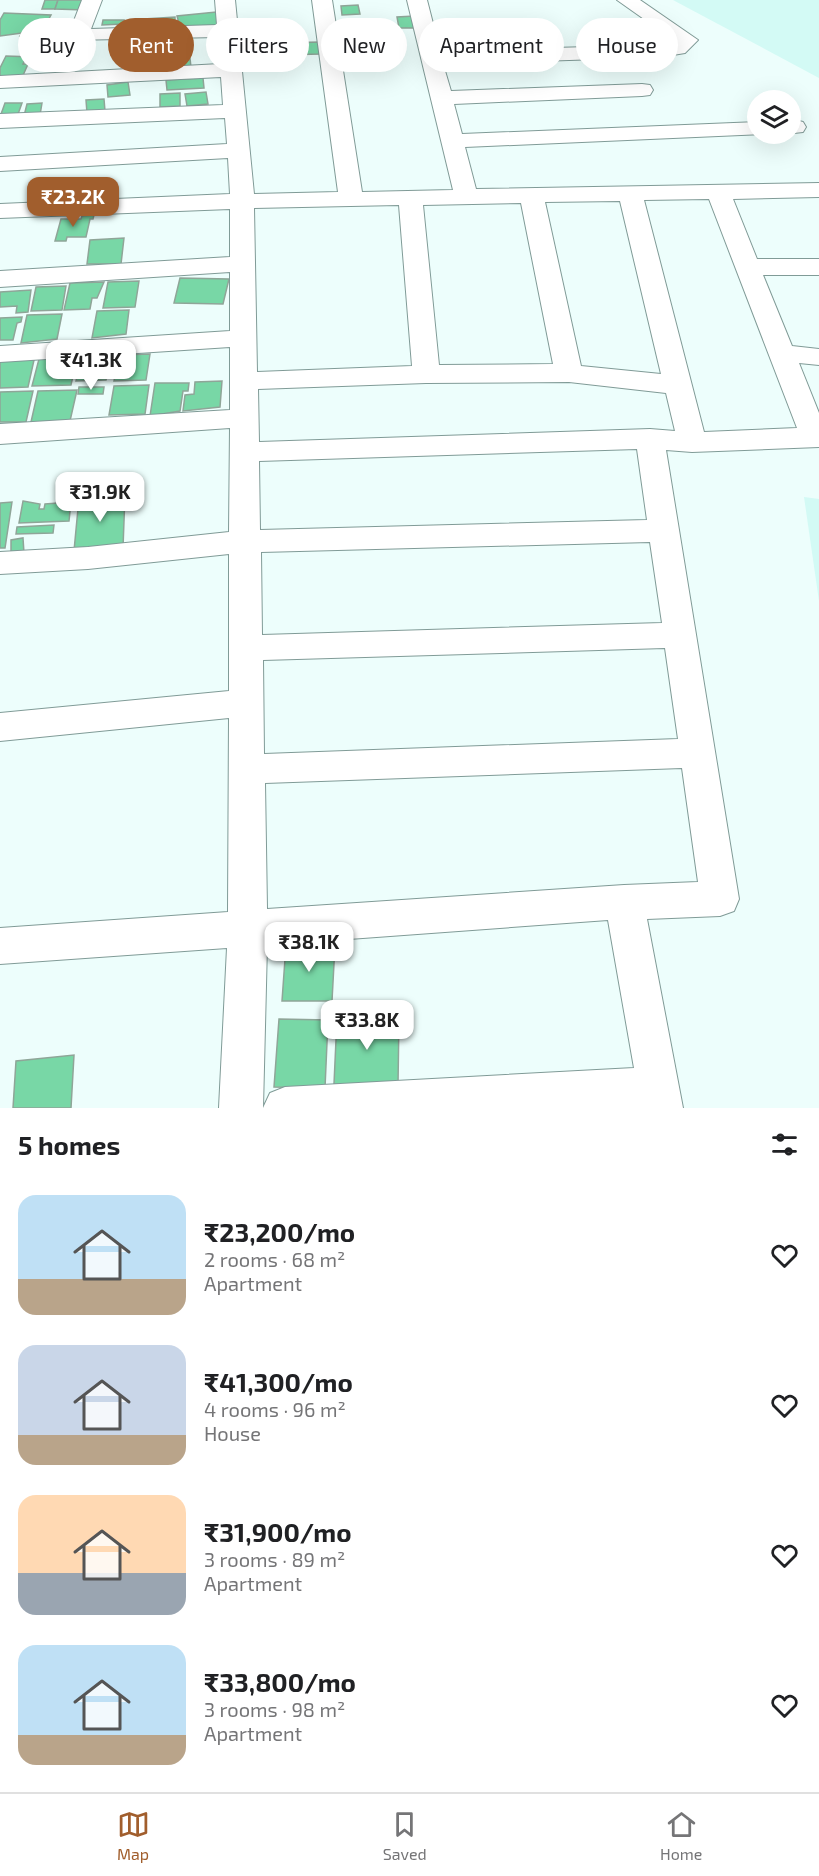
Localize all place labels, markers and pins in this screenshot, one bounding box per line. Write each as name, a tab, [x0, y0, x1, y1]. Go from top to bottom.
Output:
pin: ₹23.2K	[24, 177, 122, 228]
pin: ₹41.3K	[42, 340, 140, 391]
pin: ₹31.9K	[51, 472, 149, 523]
pin: ₹38.1K	[260, 922, 358, 973]
pin: ₹33.8K	[318, 1000, 416, 1051]

